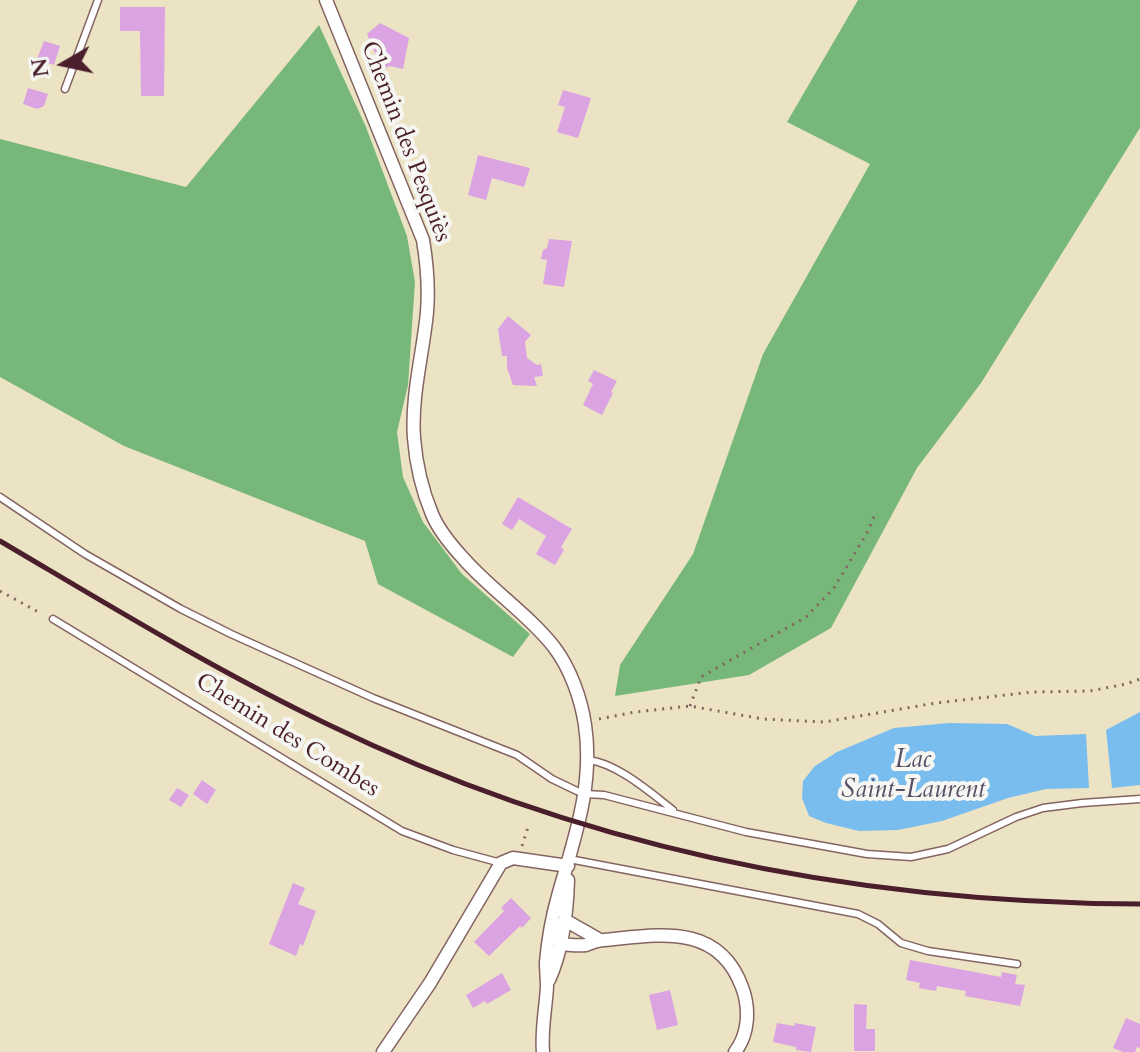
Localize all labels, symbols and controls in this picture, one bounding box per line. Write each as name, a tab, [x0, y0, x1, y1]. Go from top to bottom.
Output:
north arrow	[24, 24, 104, 104]
street label: Chemin des Pesquiès	[353, 38, 457, 246]
text: N	[24, 56, 57, 80]
street label: Chemin des Combes	[190, 668, 384, 804]
water label: Lac Saint-Laurent	[841, 745, 985, 806]

